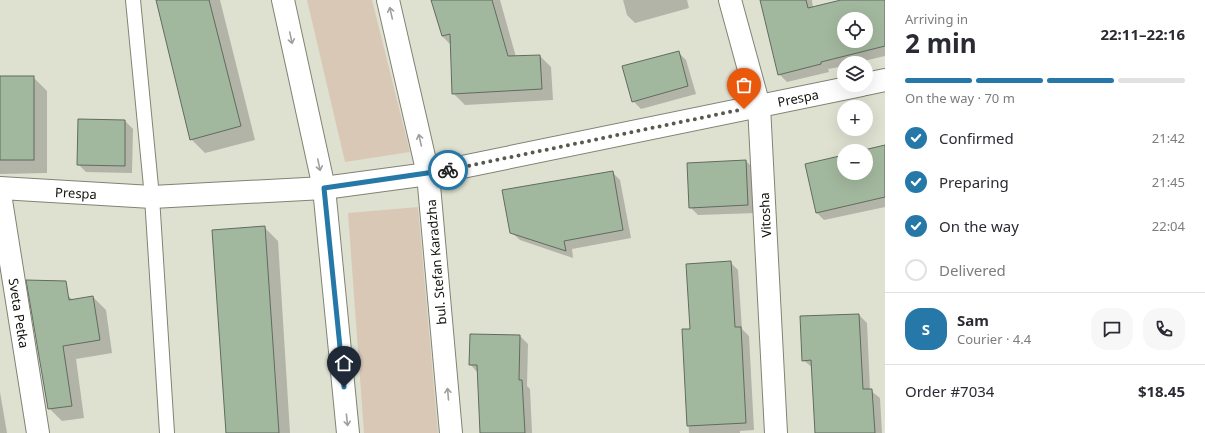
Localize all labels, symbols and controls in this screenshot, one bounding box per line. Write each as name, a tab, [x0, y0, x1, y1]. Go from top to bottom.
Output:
one-way arrow	[387, 7, 394, 20]
text: Arriving in	[905, 10, 968, 28]
map controls	[837, 12, 873, 180]
button: locate	[837, 12, 873, 48]
text: 22:11–22:16	[1100, 24, 1185, 44]
text: 2 min	[905, 25, 977, 61]
one-way arrow	[288, 31, 296, 44]
button: layers	[837, 56, 873, 92]
pin	[727, 68, 761, 109]
icon: bag	[733, 74, 755, 96]
street label: Prespa	[776, 85, 820, 111]
text: On the way · 70 m	[905, 89, 1015, 107]
button: +	[837, 100, 873, 136]
icon: check	[905, 127, 927, 149]
text: Confirmed	[939, 128, 1014, 148]
text: 21:42	[1152, 129, 1185, 147]
one-way arrow	[416, 134, 424, 147]
button: −	[837, 144, 873, 180]
courier	[428, 150, 468, 190]
one-way arrow	[315, 158, 323, 171]
icon: bike	[437, 159, 459, 181]
icon: check	[905, 171, 927, 193]
text: Preparing	[939, 172, 1009, 192]
text: 21:45	[1152, 173, 1185, 191]
street label: Prespa	[55, 183, 97, 203]
street label: Vitosha	[755, 192, 775, 238]
street label: bul. Stefan Karadzha	[422, 199, 450, 325]
icon: check	[905, 215, 927, 237]
text: On the way	[939, 216, 1019, 236]
text: 22:04	[1152, 217, 1185, 235]
text: Delivered	[939, 260, 1006, 280]
street label: Sveta Petka	[5, 277, 33, 349]
button: chat	[1091, 308, 1133, 350]
button: phone	[1143, 308, 1185, 350]
text: Sam	[957, 310, 989, 330]
text: S	[922, 319, 930, 339]
text: Courier · 4.4	[957, 330, 1031, 348]
pin	[327, 346, 361, 387]
icon: home	[333, 352, 355, 374]
text: Order #7034	[905, 381, 994, 401]
text: $18.45	[1138, 381, 1185, 401]
one-way arrow	[444, 388, 452, 401]
one-way arrow	[343, 413, 350, 426]

